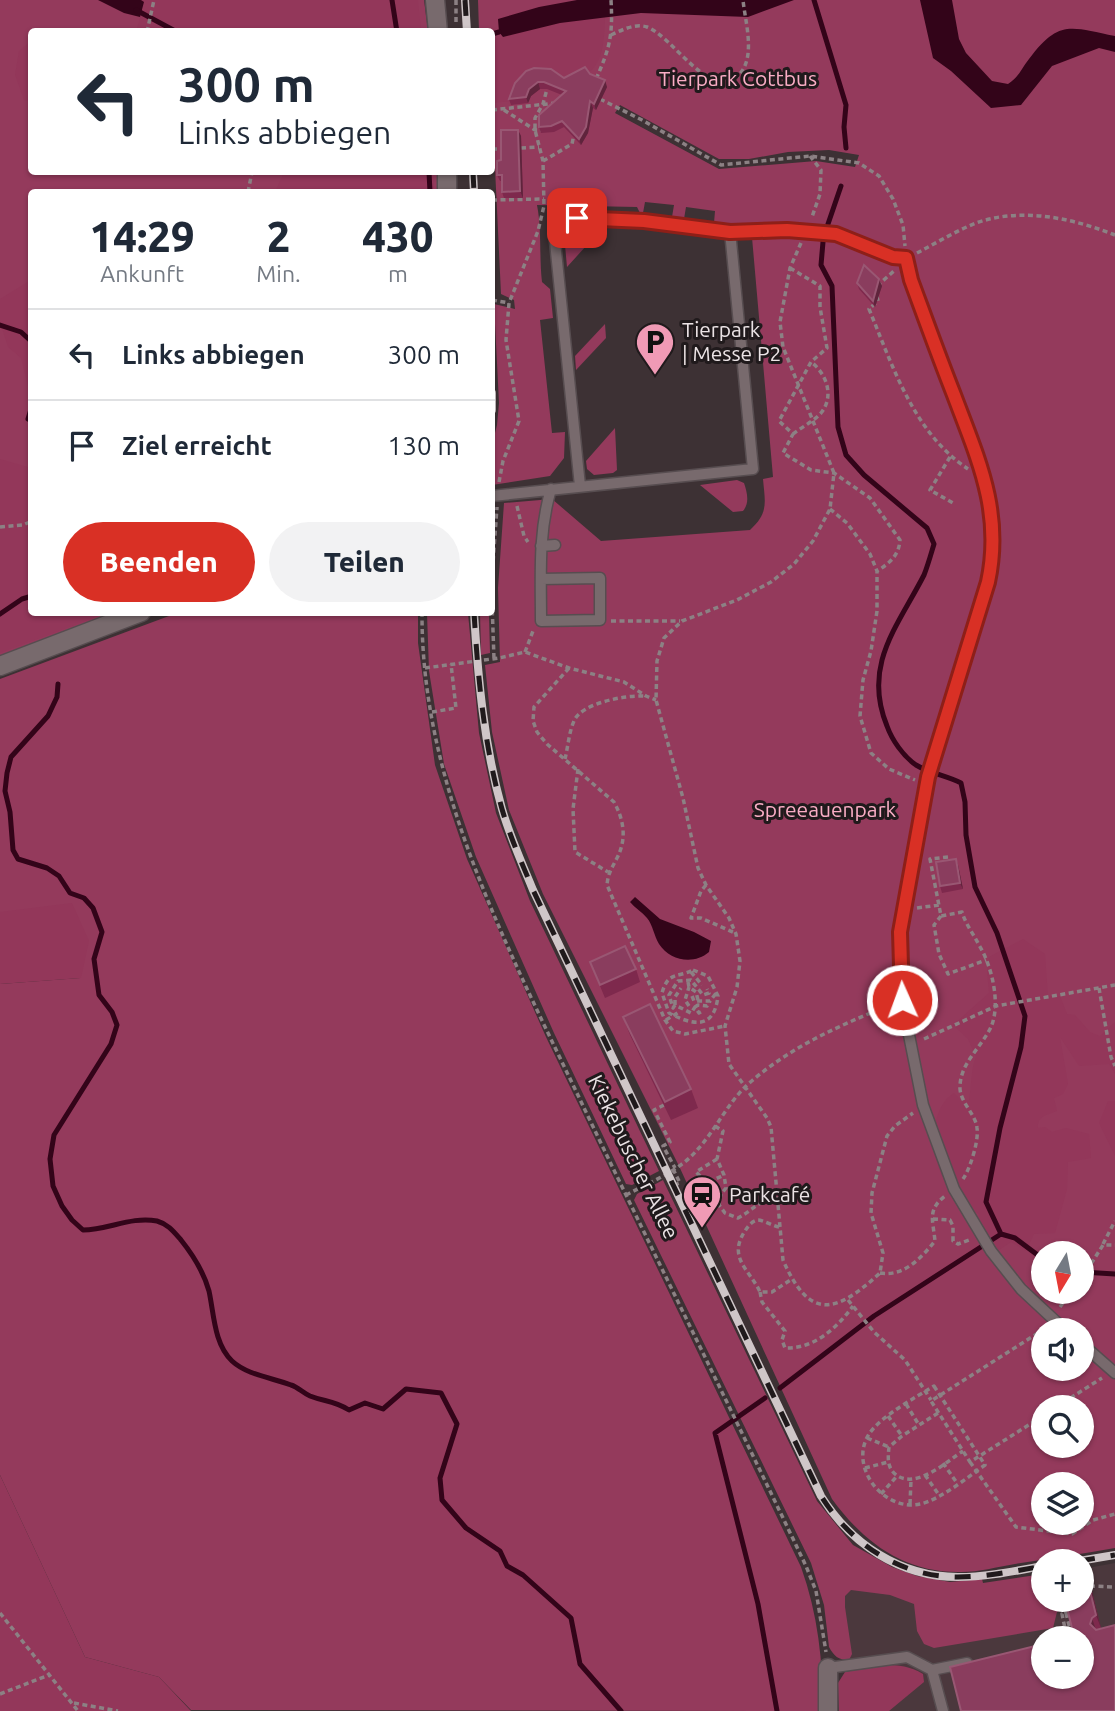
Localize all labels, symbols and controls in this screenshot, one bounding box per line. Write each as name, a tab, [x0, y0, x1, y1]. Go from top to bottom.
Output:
icon: left	[63, 56, 154, 147]
text: 300 m	[178, 56, 315, 111]
park label: Tierpark Cottbus	[659, 66, 817, 90]
text: Links abbiegen	[178, 114, 391, 150]
pin	[547, 188, 607, 248]
icon: arrive	[558, 199, 596, 237]
text: 14:29	[90, 213, 195, 260]
text: 2	[267, 213, 290, 260]
text: 430	[362, 213, 433, 260]
text: Ankunft	[100, 261, 184, 286]
text: Min.	[256, 261, 301, 286]
text: m	[388, 261, 408, 286]
place label: Tierpark | Messe P2	[682, 317, 781, 365]
parking icon: Tierpark | Messe P2	[634, 321, 676, 376]
icon: left	[63, 336, 101, 374]
text: Links abbiegen	[122, 340, 305, 369]
text: 300 m	[388, 340, 460, 369]
icon: arrive	[63, 427, 101, 465]
text: Ziel erreicht	[122, 431, 272, 460]
text: 130 m	[388, 431, 460, 460]
button: Beenden	[63, 522, 255, 602]
button: Teilen	[269, 522, 460, 602]
park label: Spreeauenpark	[754, 797, 897, 821]
position arrow	[865, 963, 939, 1037]
street label: Kiekebuscher Allee	[584, 1071, 684, 1242]
station icon: Parkcafé	[681, 1174, 723, 1229]
place label: Parkcafé	[729, 1182, 810, 1206]
north arrow	[1031, 1241, 1094, 1304]
map controls	[1031, 1241, 1094, 1689]
button: sound	[1031, 1318, 1094, 1381]
button: search	[1031, 1395, 1094, 1458]
button: layers	[1031, 1472, 1094, 1535]
button: +	[1031, 1549, 1094, 1612]
button: −	[1031, 1626, 1094, 1689]

